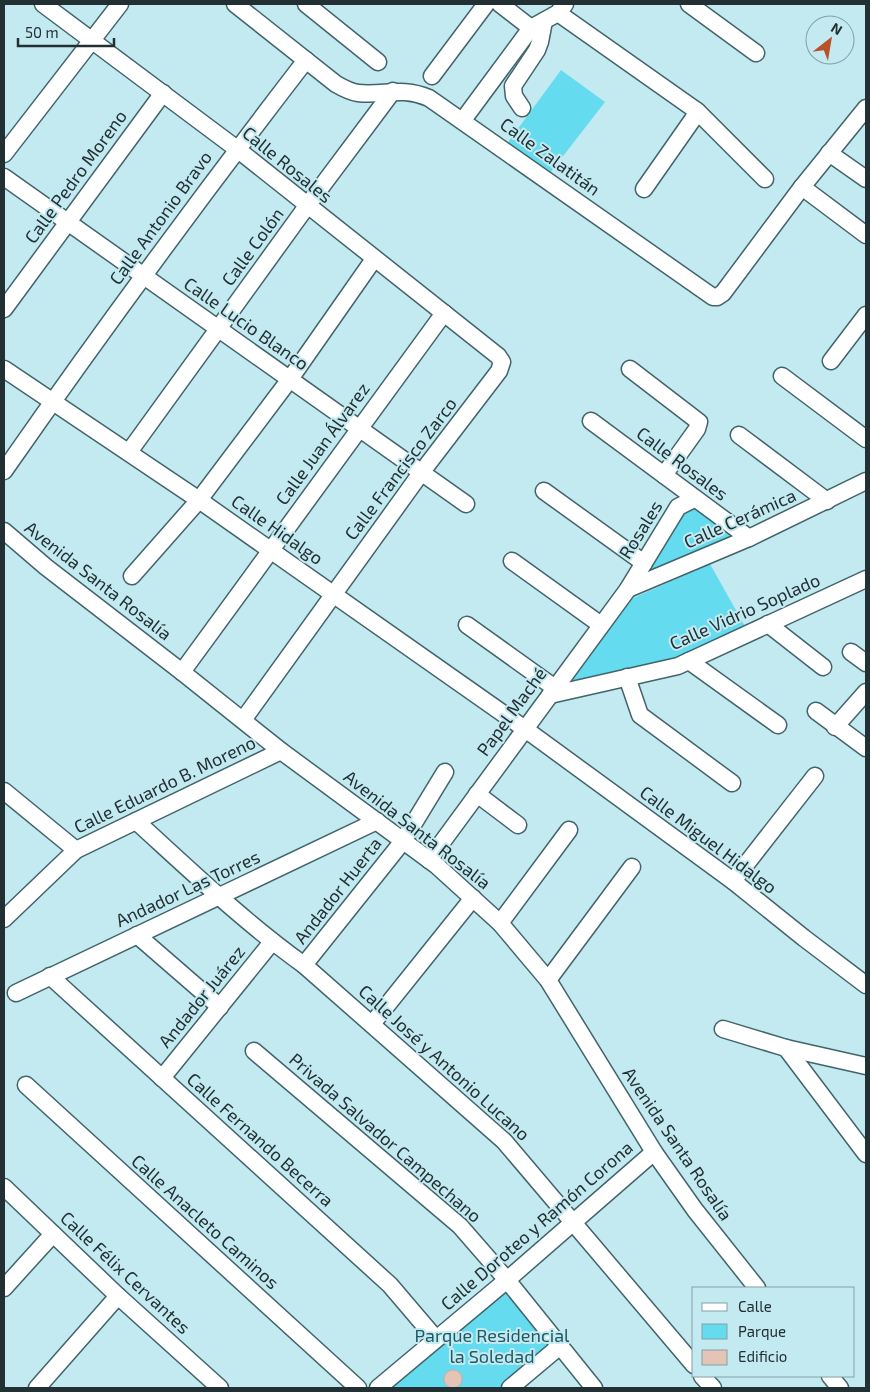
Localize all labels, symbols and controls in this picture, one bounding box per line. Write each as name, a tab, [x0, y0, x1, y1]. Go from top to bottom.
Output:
scale bar	[18, 15, 114, 47]
north arrow	[805, 15, 855, 65]
text: N	[828, 19, 846, 38]
text: 50 m	[25, 23, 59, 41]
street label: Calle Pedro Moreno	[19, 105, 131, 247]
street label: Calle Zalatitán	[496, 113, 605, 200]
street label: Calle Rosales	[238, 121, 337, 207]
street label: Calle Antonio Bravo	[104, 146, 216, 289]
street label: Calle Colón	[217, 203, 288, 290]
street label: Calle Lucio Blanco	[180, 272, 313, 374]
street label: Calle Juan Álvarez	[270, 378, 374, 509]
street label: Calle Francisco Zarco	[339, 393, 461, 544]
street label: Calle Rosales	[632, 422, 733, 505]
street label: Calle Cerámica	[680, 484, 799, 553]
street label: Calle Hidalgo	[228, 490, 328, 569]
street label: Rosales	[614, 496, 667, 563]
street label: Avenida Santa Rosalía	[21, 516, 176, 644]
street label: Calle Vidrio Soplado	[666, 568, 823, 654]
street label: Papel Maché	[472, 663, 551, 760]
street label: Calle Eduardo B. Moreno	[70, 731, 259, 838]
street label: Avenida Santa Rosalía	[340, 765, 495, 893]
street label: Calle Miguel Hidalgo	[636, 781, 781, 898]
street label: Andador Huerta	[289, 833, 386, 948]
street label: Andador Las Torres	[112, 845, 263, 931]
street label: Andador Juárez	[153, 941, 249, 1052]
street label: Calle José y Antonio Lucano	[355, 980, 535, 1145]
street label: Privada Salvador Campechano	[285, 1048, 486, 1227]
street label: Avenida Santa Rosalía	[618, 1063, 737, 1224]
street label: Calle Fernando Becerra	[183, 1068, 338, 1211]
street label: Calle Doroteo y Ramón Corona	[436, 1136, 637, 1315]
street label: Calle Anacleto Caminos	[127, 1149, 284, 1293]
street label: Calle Félix Cervantes	[56, 1206, 195, 1338]
legend	[692, 1287, 855, 1377]
text: Calle	[738, 1297, 772, 1315]
text: Parque	[738, 1322, 786, 1340]
park label: Parque Residencial la Soledad	[415, 1324, 570, 1367]
text: Edificio	[738, 1347, 787, 1365]

